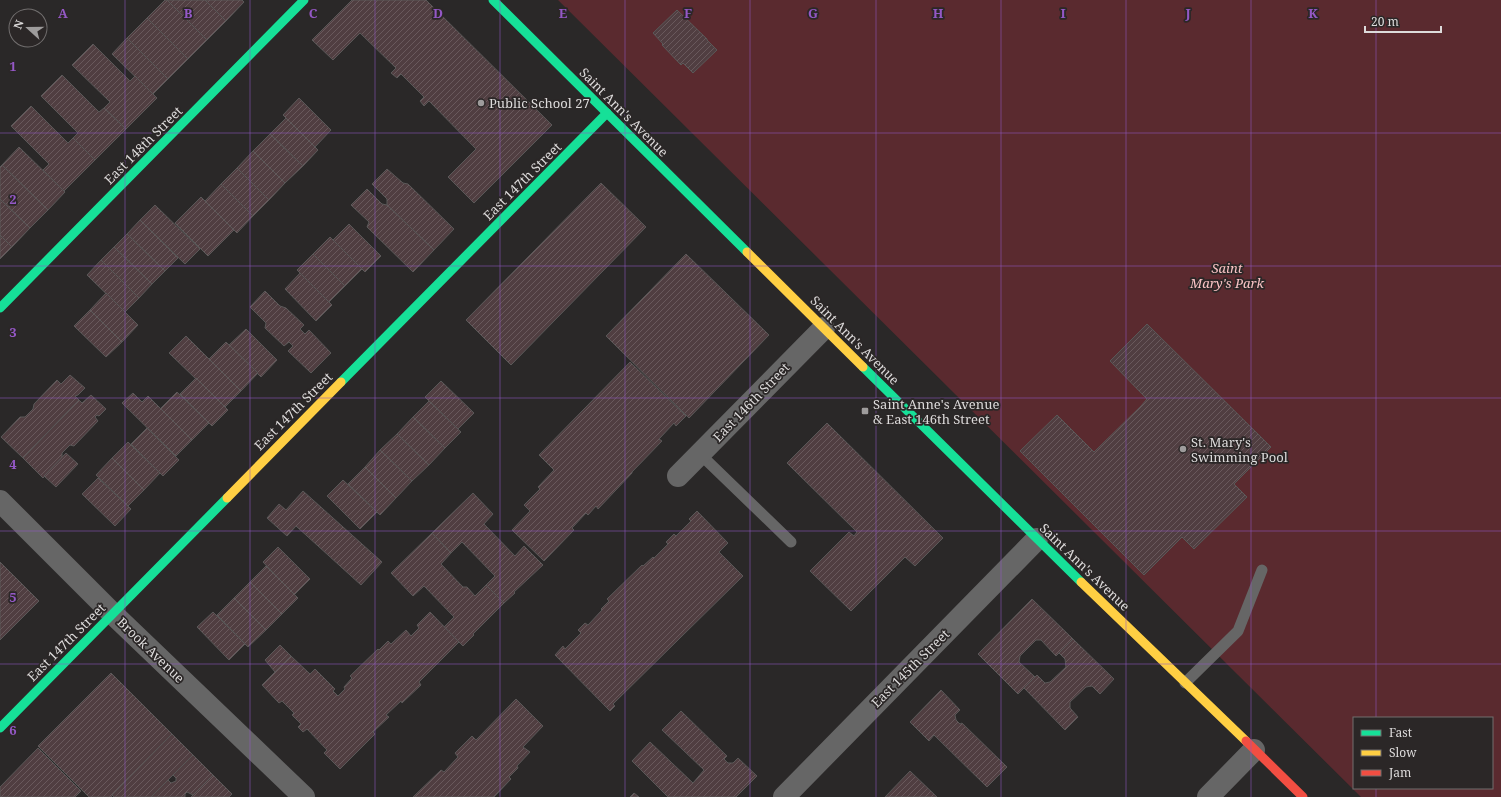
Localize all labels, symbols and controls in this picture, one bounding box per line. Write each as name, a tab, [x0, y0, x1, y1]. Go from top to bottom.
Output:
text: A	[58, 4, 68, 22]
text: B	[184, 4, 193, 22]
text: C	[309, 4, 318, 22]
text: D	[433, 4, 443, 22]
text: E	[559, 4, 568, 22]
text: F	[684, 4, 692, 22]
text: G	[808, 4, 818, 22]
text: H	[933, 4, 944, 22]
text: I	[1060, 4, 1066, 22]
text: J	[1184, 4, 1191, 22]
text: K	[1308, 4, 1318, 22]
north arrow	[8, 8, 48, 48]
scale bar	[1365, 8, 1441, 34]
text: 20 m	[1371, 13, 1399, 30]
text: N	[10, 17, 27, 31]
text: 1	[9, 57, 17, 75]
street label: Saint Ann's Avenue	[576, 64, 672, 160]
place label: Public School 27	[489, 94, 590, 112]
marker: Public School 27	[476, 98, 486, 108]
street label: East 148th Street	[100, 102, 186, 188]
street label: East 147th Street	[479, 138, 565, 224]
text: 2	[9, 190, 17, 208]
park label: Saint Mary's Park	[1189, 259, 1265, 292]
street label: Saint Ann's Avenue	[807, 292, 903, 388]
text: 3	[9, 323, 17, 341]
street label: East 146th Street	[709, 358, 794, 445]
street label: East 147th Street	[250, 368, 336, 454]
place label: Saint Anne's Avenue & East 146th Street	[873, 395, 999, 428]
marker: Saint Anne's Avenue & East 146th Street	[860, 406, 870, 416]
place label: St. Mary's Swimming Pool	[1191, 433, 1288, 466]
marker: St. Mary's Swimming Pool	[1178, 444, 1188, 454]
text: 4	[9, 455, 17, 473]
street label: Saint Ann's Avenue	[1036, 519, 1134, 615]
text: 5	[9, 588, 17, 606]
street label: East 147th Street	[23, 599, 109, 685]
street label: Brook Avenue	[113, 613, 189, 687]
street label: East 145th Street	[867, 625, 953, 711]
legend	[1353, 717, 1493, 789]
text: 6	[9, 721, 17, 739]
text: Fast	[1389, 724, 1412, 741]
text: Slow	[1389, 744, 1417, 761]
text: Jam	[1388, 764, 1411, 781]

